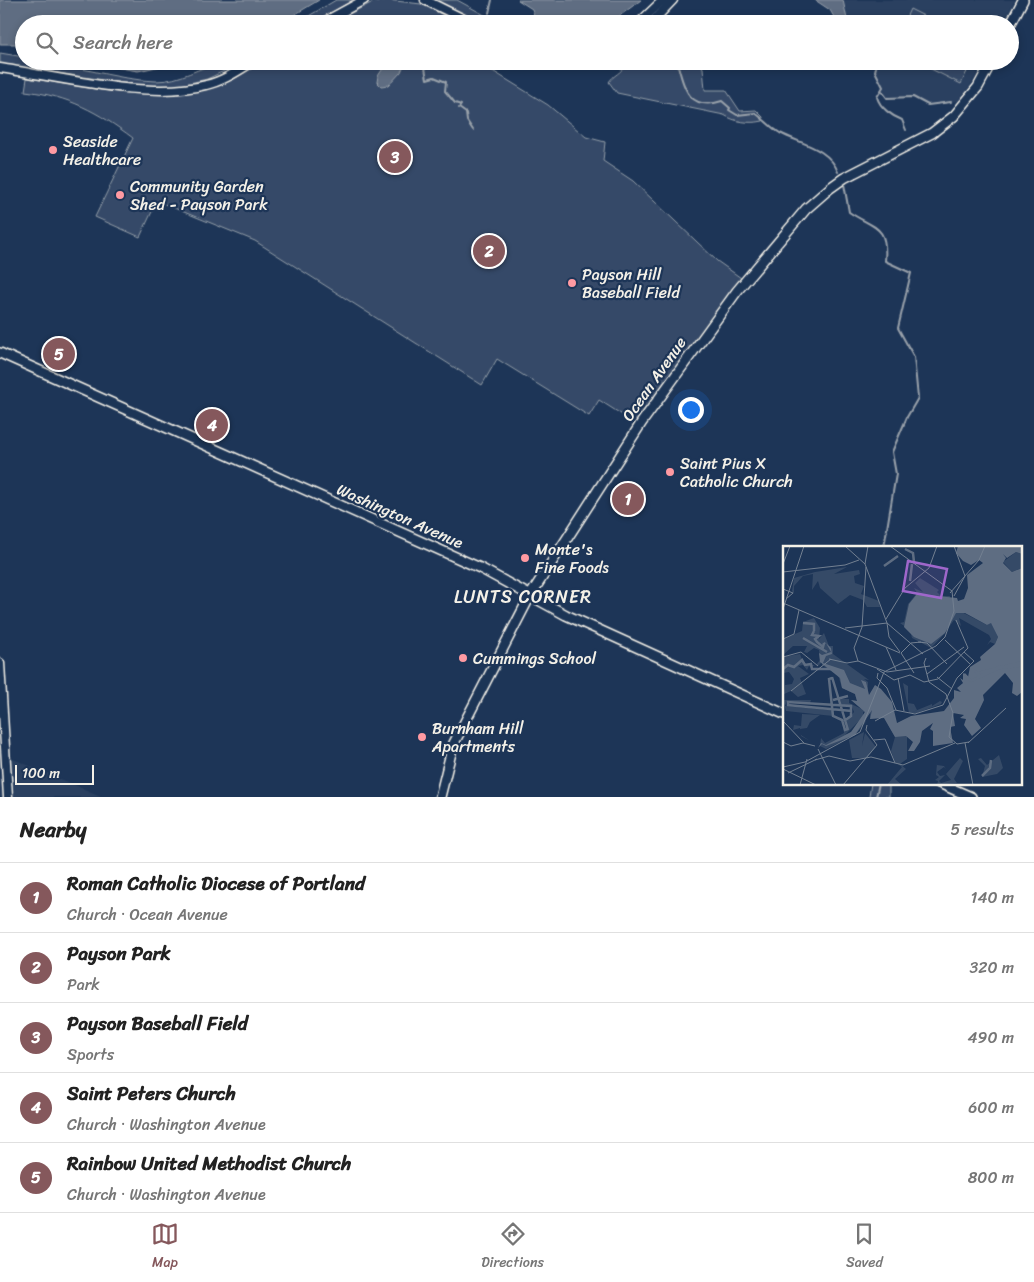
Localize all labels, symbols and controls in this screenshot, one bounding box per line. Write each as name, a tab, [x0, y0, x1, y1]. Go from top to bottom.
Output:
search box	[15, 15, 1019, 70]
text: Search here	[73, 26, 173, 59]
icon: search	[33, 29, 61, 57]
place label: Seaside Healthcare	[63, 127, 141, 174]
pin: 3	[379, 138, 411, 176]
marker: Seaside Healthcare	[47, 144, 59, 156]
place label: Community Garden Shed - Payson Park	[130, 172, 268, 219]
marker: Community Garden Shed - Payson Park	[114, 189, 126, 201]
pin: 2	[473, 232, 505, 270]
place label: Payson Hill Baseball Field	[582, 260, 681, 307]
marker: Payson Hill Baseball Field	[566, 277, 578, 289]
street label: Ocean Avenue	[614, 330, 694, 428]
pin: 5	[43, 335, 75, 373]
your location	[678, 397, 704, 423]
pin: 4	[196, 406, 228, 444]
place label: Saint Pius X Catholic Church	[680, 449, 793, 496]
marker: Saint Pius X Catholic Church	[664, 466, 676, 478]
street label: Washington Avenue	[332, 475, 468, 557]
pin: 1	[612, 480, 644, 518]
place label: Monte's Fine Foods	[535, 535, 609, 582]
inset map	[783, 546, 1022, 784]
marker: Monte's Fine Foods	[519, 552, 531, 564]
district label: LUNTS CORNER	[454, 581, 592, 613]
place label: Cummings School	[473, 644, 597, 673]
marker: Cummings School	[457, 652, 469, 664]
place label: Burnham Hill Apartments	[431, 714, 524, 761]
marker: Burnham Hill Apartments	[416, 731, 428, 743]
text: 100 m	[22, 761, 60, 786]
scale bar	[15, 762, 94, 785]
text: Nearby	[20, 811, 86, 849]
text: 5 results	[950, 815, 1014, 844]
text: Roman Catholic Diocese of Portland	[67, 867, 365, 900]
text: 1	[33, 883, 39, 912]
text: 140 m	[971, 883, 1014, 912]
text: Church · Ocean Avenue	[67, 900, 228, 929]
text: Payson Park	[67, 937, 171, 970]
text: 2	[31, 953, 41, 982]
text: 320 m	[969, 953, 1014, 982]
text: Park	[67, 970, 100, 999]
text: Payson Baseball Field	[67, 1007, 248, 1040]
text: 3	[32, 1023, 40, 1052]
text: 490 m	[968, 1023, 1014, 1052]
text: Sports	[67, 1040, 114, 1069]
text: Saint Peters Church	[67, 1077, 236, 1110]
text: 4	[31, 1093, 41, 1122]
text: 600 m	[968, 1093, 1014, 1122]
text: Church · Washington Avenue	[67, 1110, 266, 1139]
text: Rainbow United Methodist Church	[67, 1147, 351, 1180]
text: 5	[31, 1163, 41, 1192]
text: 800 m	[968, 1163, 1014, 1192]
text: Church · Washington Avenue	[67, 1180, 266, 1209]
tab: Map	[151, 1220, 179, 1275]
tab: Directions	[481, 1220, 544, 1275]
tab: Saved	[846, 1220, 883, 1275]

